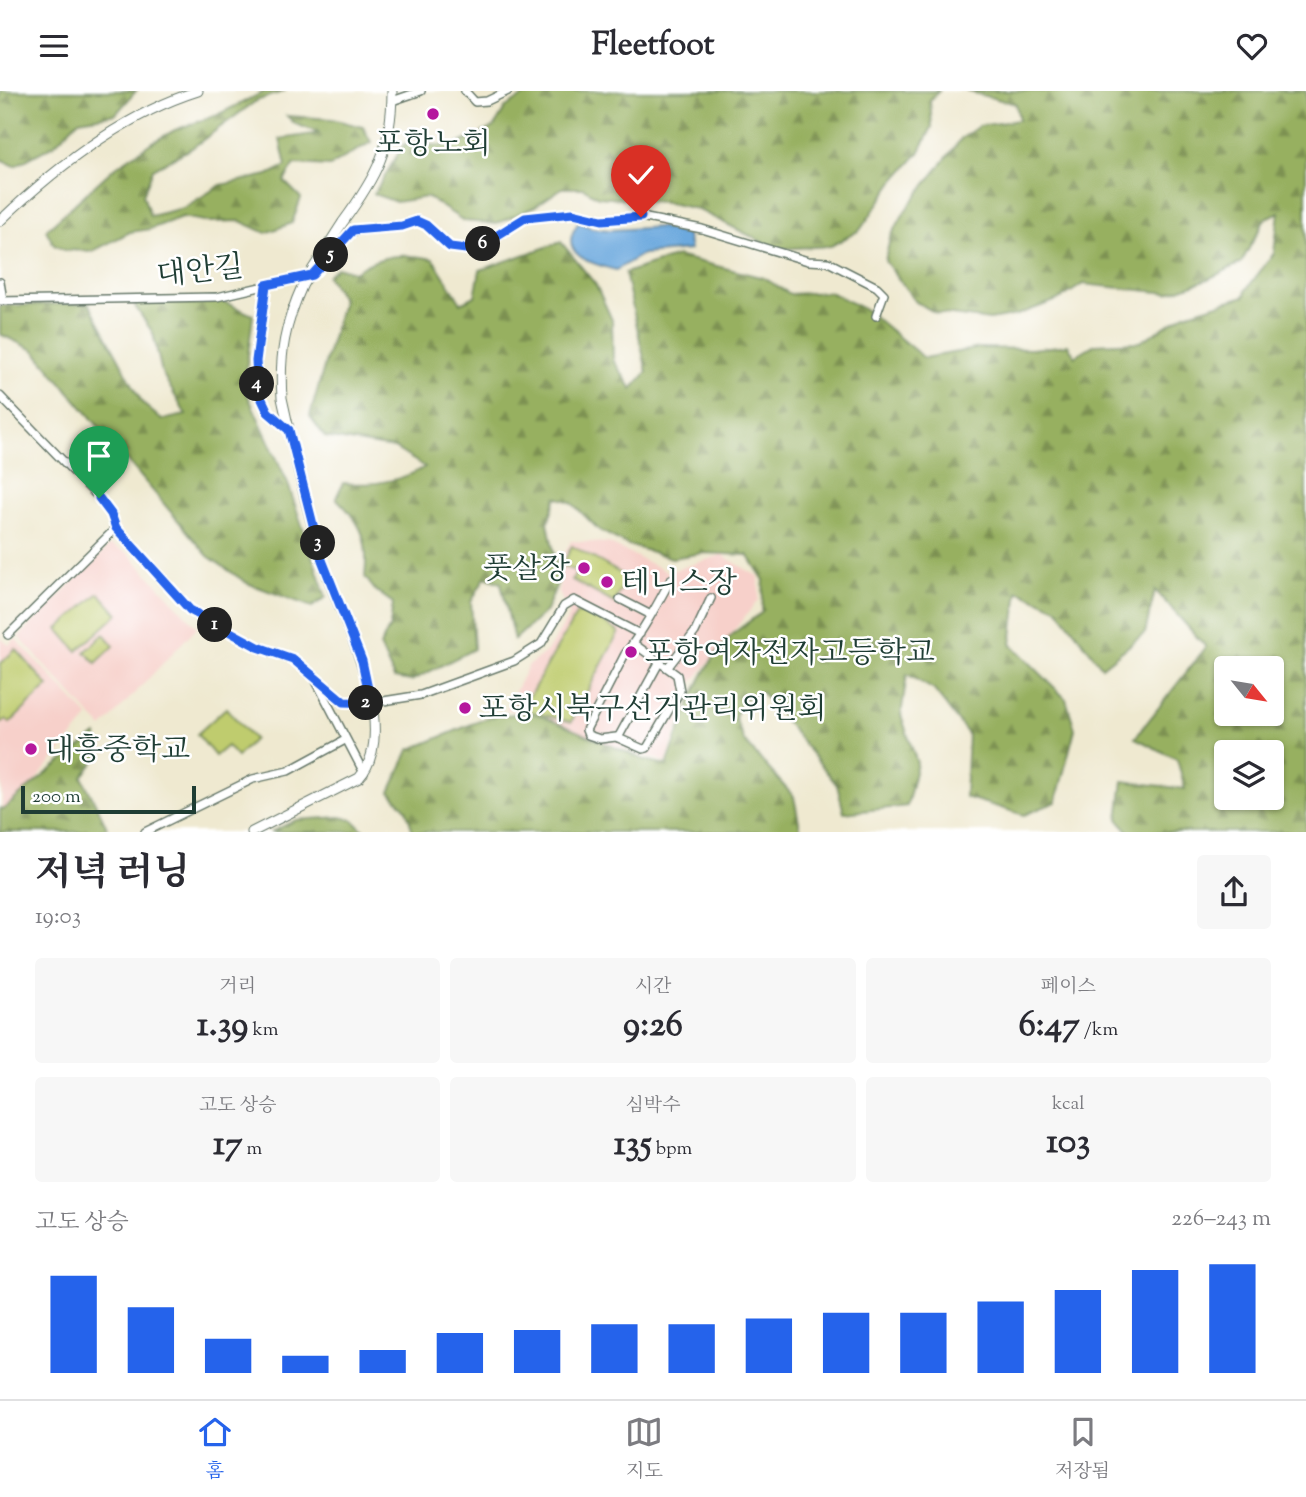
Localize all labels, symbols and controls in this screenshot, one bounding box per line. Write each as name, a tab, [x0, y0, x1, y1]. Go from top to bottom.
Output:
text: Fleetfoot	[591, 23, 715, 69]
icon: menu	[35, 27, 73, 65]
icon: heart	[1233, 27, 1271, 65]
marker: 포항노회	[425, 106, 441, 122]
place label: 포항노회	[375, 124, 491, 167]
pin	[611, 145, 671, 217]
icon: check	[622, 156, 660, 194]
pin: 6	[466, 227, 500, 261]
text: 6	[478, 230, 487, 257]
pin: 5	[314, 237, 348, 273]
text: 5	[327, 241, 334, 268]
street label: 대안길	[155, 247, 246, 298]
pin: 4	[240, 367, 274, 401]
text: 4	[252, 370, 261, 397]
pin	[69, 426, 129, 498]
icon: arrive	[80, 437, 118, 475]
pin: 3	[300, 525, 336, 561]
text: 3	[314, 529, 321, 556]
place label: 풋살장	[483, 549, 570, 592]
marker: 풋살장	[576, 560, 592, 576]
place label: 테니스장	[621, 563, 737, 606]
marker: 테니스장	[599, 574, 615, 590]
pin: 1	[198, 607, 232, 643]
text: 1	[211, 611, 218, 638]
place label: 포항여자전자고등학교	[645, 633, 935, 676]
marker: 포항여자전자고등학교	[623, 644, 639, 660]
north arrow	[1214, 656, 1284, 726]
map controls	[1214, 656, 1284, 810]
pin: 2	[348, 685, 384, 721]
text: 2	[361, 689, 370, 716]
place label: 포항시북구선거관리위원회	[479, 689, 827, 732]
marker: 포항시북구선거관리위원회	[457, 700, 473, 716]
place label: 대흥중학교	[45, 730, 190, 773]
button: layers	[1214, 740, 1284, 810]
marker: 대흥중학교	[23, 741, 39, 757]
scale bar	[21, 783, 196, 815]
text: 200 m	[32, 784, 81, 811]
text: 저녁 러닝	[35, 848, 190, 902]
button: share	[1197, 855, 1271, 929]
text: 19:03	[35, 901, 81, 934]
text: 거리	[219, 974, 256, 1001]
text: 시간	[635, 974, 671, 1001]
text: 페이스	[1041, 974, 1096, 1001]
text: 1.39	[197, 1001, 248, 1052]
text: 9:26	[623, 1001, 683, 1052]
text: 6:47	[1018, 1001, 1080, 1052]
text: km	[248, 1017, 279, 1044]
text: /km	[1080, 1017, 1118, 1044]
text: kcal	[1052, 1091, 1085, 1118]
text: 고도 상승	[199, 1093, 276, 1120]
text: 심박수	[625, 1093, 681, 1120]
text: 103	[1046, 1118, 1090, 1169]
text: 17	[213, 1120, 243, 1171]
text: 135	[614, 1120, 652, 1171]
text: m	[243, 1136, 262, 1163]
text: bpm	[652, 1136, 692, 1163]
text: 226–243 m	[1171, 1203, 1271, 1236]
text: 고도 상승	[35, 1207, 129, 1240]
tab: 홈	[196, 1413, 234, 1486]
tab: 지도	[625, 1413, 663, 1486]
tab: 저장됨	[1055, 1413, 1110, 1486]

